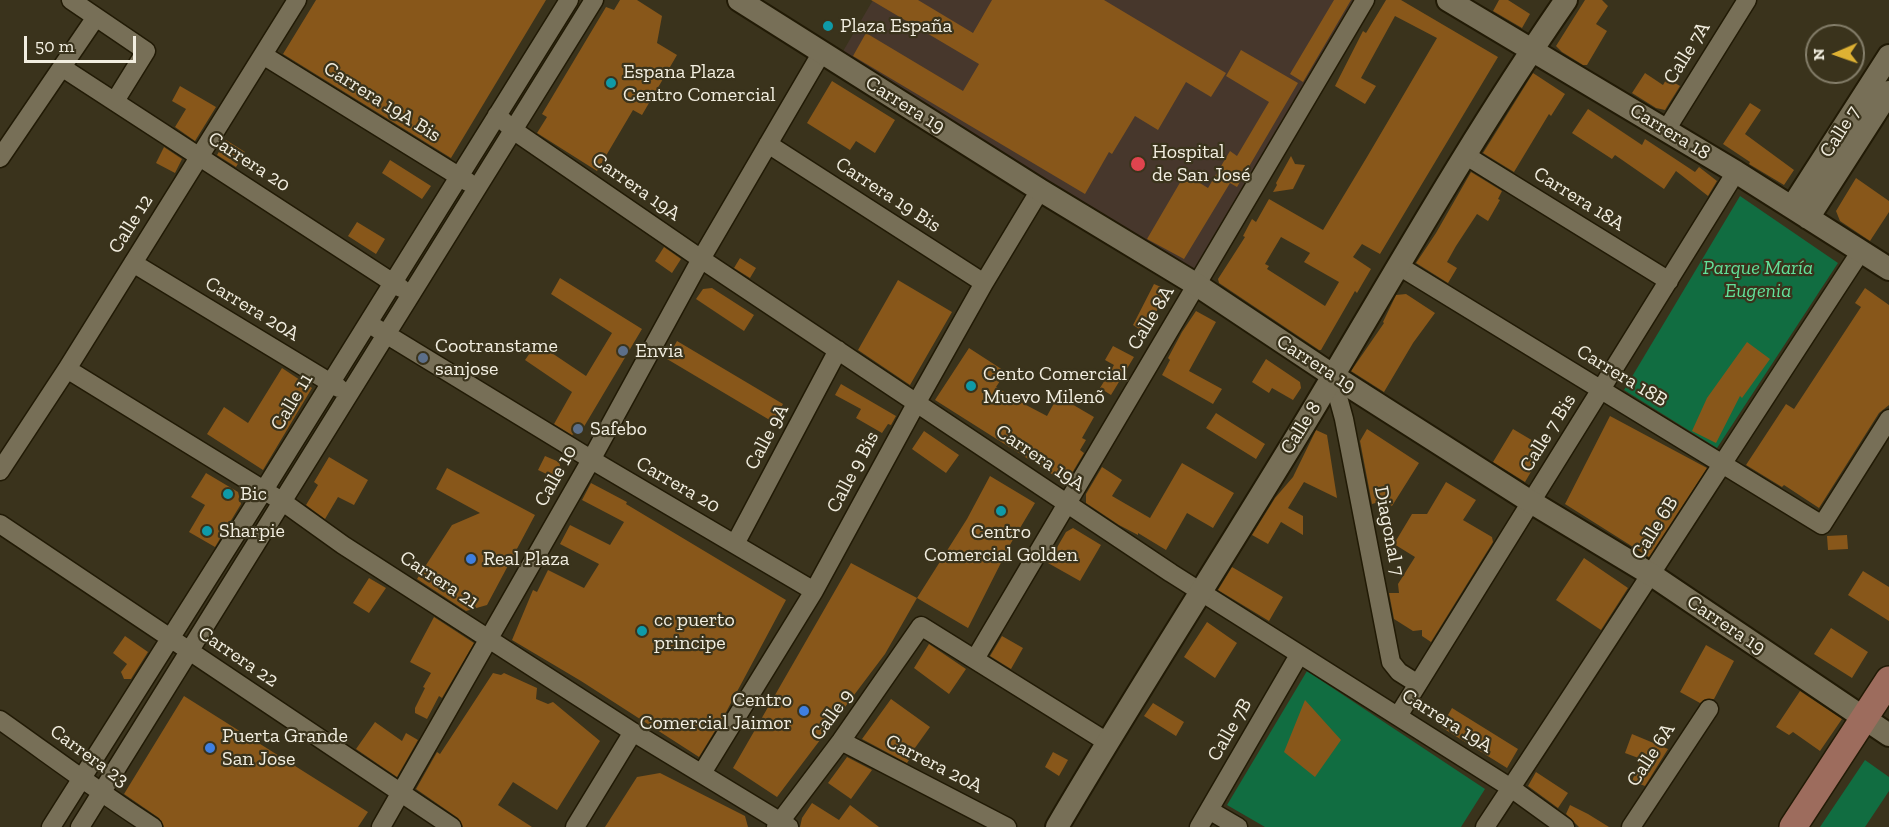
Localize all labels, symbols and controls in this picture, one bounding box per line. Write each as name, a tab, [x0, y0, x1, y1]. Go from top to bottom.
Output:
place label: Plaza España	[840, 14, 952, 38]
street label: Calle 7A	[1659, 17, 1715, 89]
marker: Plaza España	[821, 19, 835, 33]
scale bar	[27, 24, 140, 62]
north arrow	[1805, 24, 1865, 84]
text: 50 m	[35, 35, 74, 57]
text: N	[1809, 48, 1828, 61]
street label: Carrera 19A Bis	[319, 56, 445, 148]
place label: Espana Plaza Centro Comercial	[623, 60, 775, 107]
street label: Carrera 19	[861, 71, 949, 139]
marker: Espana Plaza Centro Comercial	[604, 76, 618, 90]
street label: Carrera 18	[1625, 99, 1715, 165]
street label: Calle 7	[1815, 102, 1865, 162]
street label: Carrera 20	[203, 127, 295, 197]
place label: Hospital de San José	[1152, 140, 1250, 187]
street label: Carrera 19A	[587, 148, 685, 226]
street label: Carrera 19 Bis	[831, 152, 945, 238]
marker: Hospital de San José	[1129, 155, 1147, 173]
street label: Carrera 18A	[1529, 162, 1629, 236]
street label: Calle 12	[104, 190, 158, 258]
park label: Parque María Eugenia	[1703, 256, 1813, 303]
street label: Carrera 20A	[200, 271, 304, 347]
street label: Calle 8A	[1122, 281, 1180, 355]
street label: Carrera 19	[1272, 330, 1360, 398]
place label: Cootranstame sanjose	[435, 334, 558, 381]
place label: Envia	[635, 339, 683, 363]
street label: Carrera 18B	[1572, 339, 1672, 413]
marker: Envia	[616, 344, 630, 358]
marker: Cootranstame sanjose	[416, 351, 430, 365]
place label: Cento Comercial Muevo Milenõ	[983, 362, 1127, 409]
street label: Calle 11	[266, 369, 318, 435]
marker: Cento Comercial Muevo Milenõ	[964, 379, 978, 393]
street label: Calle 7 Bis	[1515, 390, 1581, 476]
street label: Calle 8	[1275, 397, 1327, 459]
street label: Calle 9A	[740, 400, 794, 474]
place label: Safebo	[590, 417, 647, 441]
street label: Carrera 19A	[991, 419, 1089, 497]
marker: Safebo	[571, 422, 585, 436]
street label: Calle 9 Bis	[822, 427, 884, 517]
street label: Calle 10	[529, 441, 583, 511]
street label: Carrera 20	[632, 451, 724, 519]
place label: Bic	[240, 482, 267, 506]
street label: Diagonal 7	[1369, 484, 1409, 578]
marker: Bic	[221, 487, 235, 501]
street label: Calle 6B	[1626, 492, 1684, 564]
marker: Centro Comercial Golden	[994, 504, 1008, 518]
place label: Sharpie	[219, 519, 285, 543]
place label: Centro Comercial Golden	[924, 520, 1078, 567]
marker: Sharpie	[200, 524, 214, 538]
street label: Carrera 21	[395, 546, 483, 614]
place label: Real Plaza	[483, 547, 569, 571]
marker: Real Plaza	[464, 552, 478, 566]
street label: Carrera 19	[1682, 590, 1770, 660]
place label: cc puerto principe	[654, 608, 735, 655]
street label: Carrera 22	[193, 621, 283, 693]
marker: cc puerto principe	[635, 624, 649, 638]
street label: Carrera 19A	[1397, 684, 1497, 758]
street label: Calle 9	[805, 685, 859, 745]
place label: Centro Comercial Jaimor	[640, 688, 792, 735]
street label: Calle 7B	[1202, 694, 1258, 766]
marker: Centro Comercial Jaimor	[797, 704, 811, 718]
street label: Carrera 23	[45, 719, 133, 793]
street label: Calle 6A	[1622, 719, 1680, 791]
place label: Puerta Grande San Jose	[222, 724, 348, 771]
street label: Carrera 20A	[881, 729, 987, 799]
marker: Puerta Grande San Jose	[203, 741, 217, 755]

